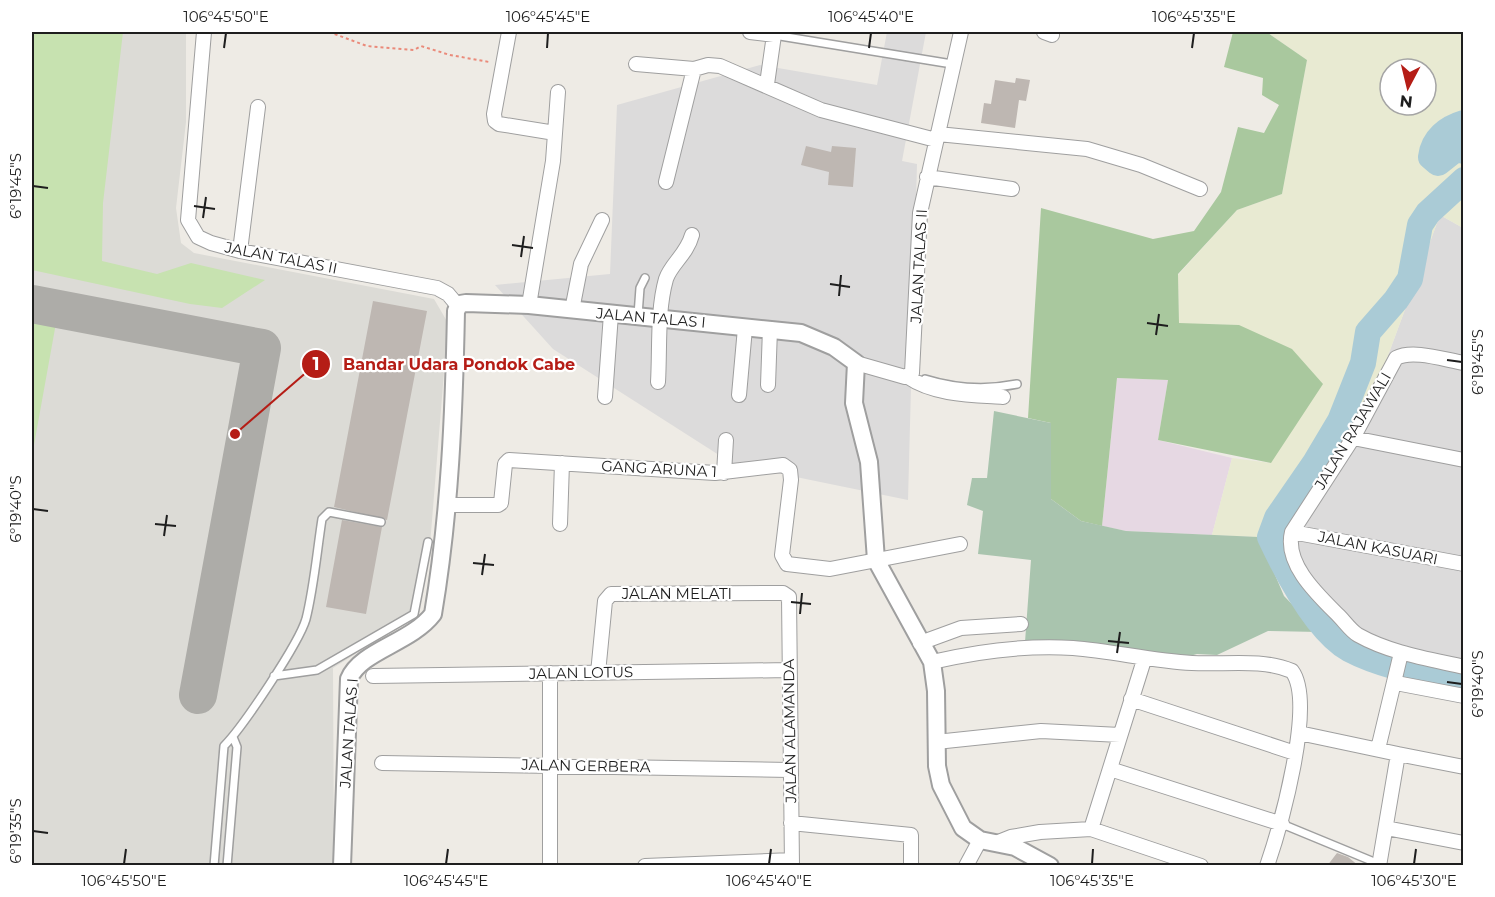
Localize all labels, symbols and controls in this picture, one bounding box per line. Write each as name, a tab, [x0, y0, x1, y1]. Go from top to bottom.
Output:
text: 106°45'50"E	[183, 7, 269, 26]
text: 106°45'45"E	[506, 7, 590, 26]
text: 106°45'40"E	[828, 7, 914, 26]
text: 106°45'35"E	[1152, 7, 1236, 26]
north arrow	[1378, 57, 1438, 117]
text: N	[1399, 91, 1414, 112]
text: 6°19'45"S	[6, 153, 25, 219]
street label: JALAN TALAS II	[906, 208, 931, 325]
street label: JALAN TALAS II	[222, 237, 339, 278]
street label: JALAN TALAS I	[594, 303, 707, 332]
text: 6°19'45"S	[1468, 329, 1487, 395]
callout: Bandar Udara Pondok Cabe	[301, 347, 587, 381]
text: 1	[312, 353, 320, 375]
text: Bandar Udara Pondok Cabe	[343, 355, 575, 374]
street label: JALAN RAJAWALI	[1310, 369, 1395, 494]
street label: GANG ARUNA 1	[601, 456, 717, 481]
text: 6°19'40"S	[6, 475, 25, 543]
street label: JALAN KASUARI	[1316, 526, 1440, 568]
street label: JALAN MELATI	[621, 584, 732, 603]
text: 6°19'40"S	[1468, 650, 1487, 718]
street label: JALAN ALAMANDA	[779, 658, 800, 804]
street label: JALAN LOTUS	[528, 662, 633, 683]
street label: JALAN TALAS I	[335, 677, 362, 789]
street label: JALAN GERBERA	[520, 755, 651, 776]
text: 6°19'35"S	[6, 798, 25, 864]
text: 106°45'50"E	[81, 871, 167, 890]
text: 106°45'45"E	[404, 871, 488, 890]
text: 106°45'40"E	[726, 871, 812, 890]
text: 106°45'35"E	[1050, 871, 1134, 890]
text: 106°45'30"E	[1371, 871, 1457, 890]

